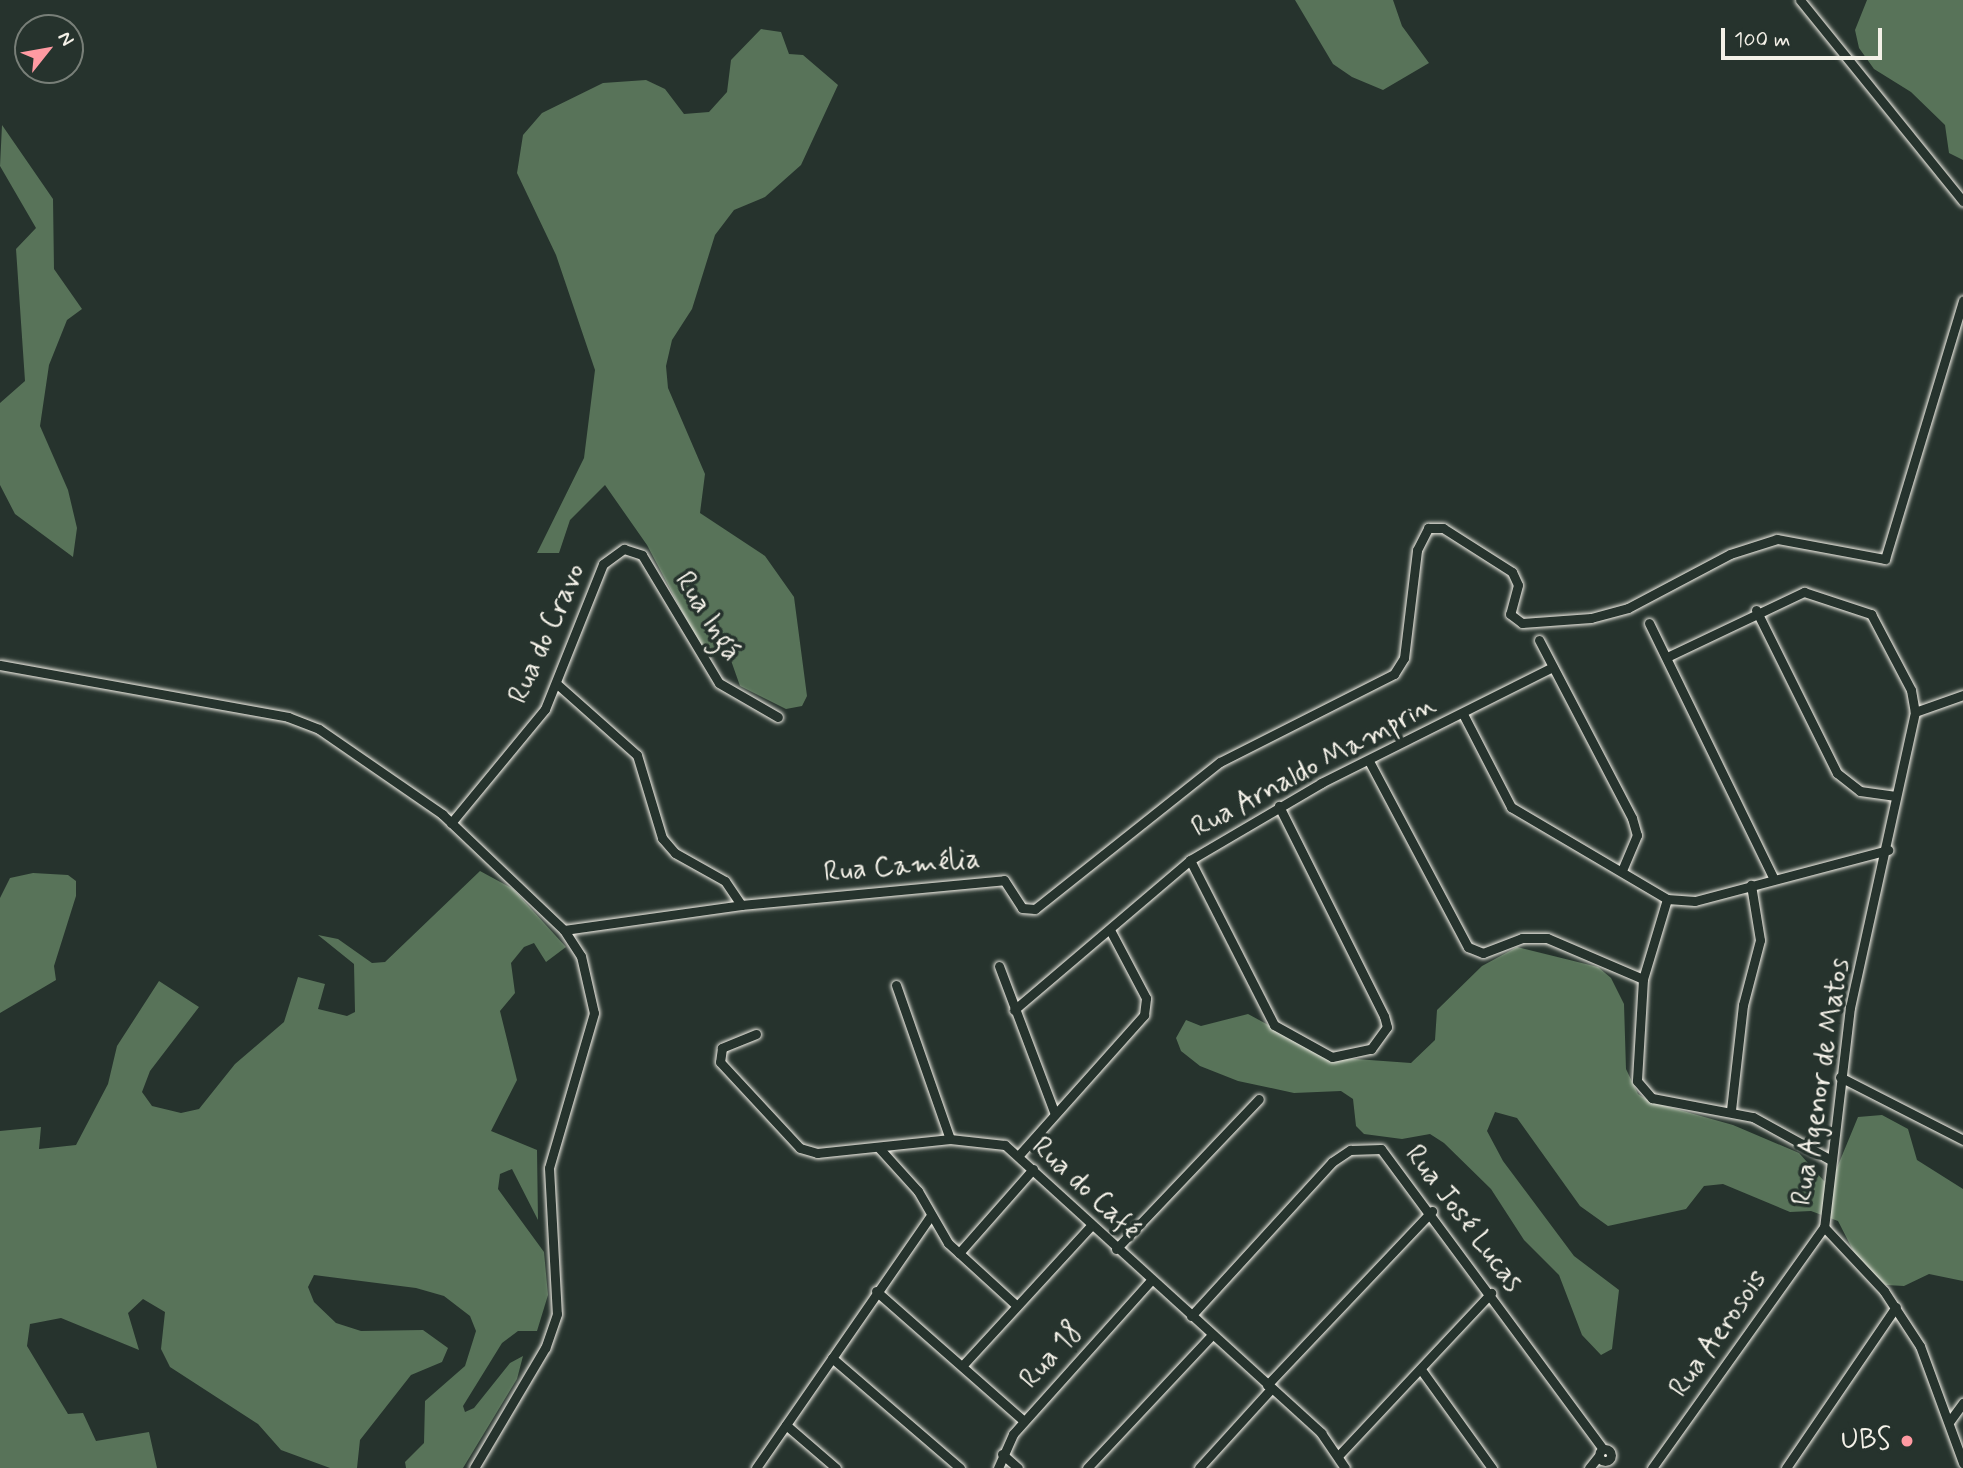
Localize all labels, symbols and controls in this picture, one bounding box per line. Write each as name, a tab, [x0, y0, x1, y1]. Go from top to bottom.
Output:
north arrow	[14, 14, 84, 84]
scale bar	[1725, 14, 1886, 58]
text: 100 m	[1734, 26, 1790, 54]
text: N	[52, 27, 80, 51]
street label: Rua do Cravo	[502, 558, 594, 710]
street label: Rua Ingá	[665, 563, 749, 671]
street label: Rua Arnaldo Mamprin	[1194, 692, 1434, 842]
street label: Rua Camélia	[824, 844, 980, 890]
street label: Rua Agenor de Matos	[1786, 959, 1858, 1205]
street label: Rua do Café	[1022, 1128, 1148, 1250]
street label: Rua José Lucas	[1397, 1139, 1529, 1299]
street label: Rua Aerosois	[1663, 1264, 1775, 1404]
street label: Rua 18	[1013, 1316, 1091, 1396]
place label: UBS	[1841, 1424, 1891, 1458]
marker: UBS	[1897, 1431, 1917, 1451]

